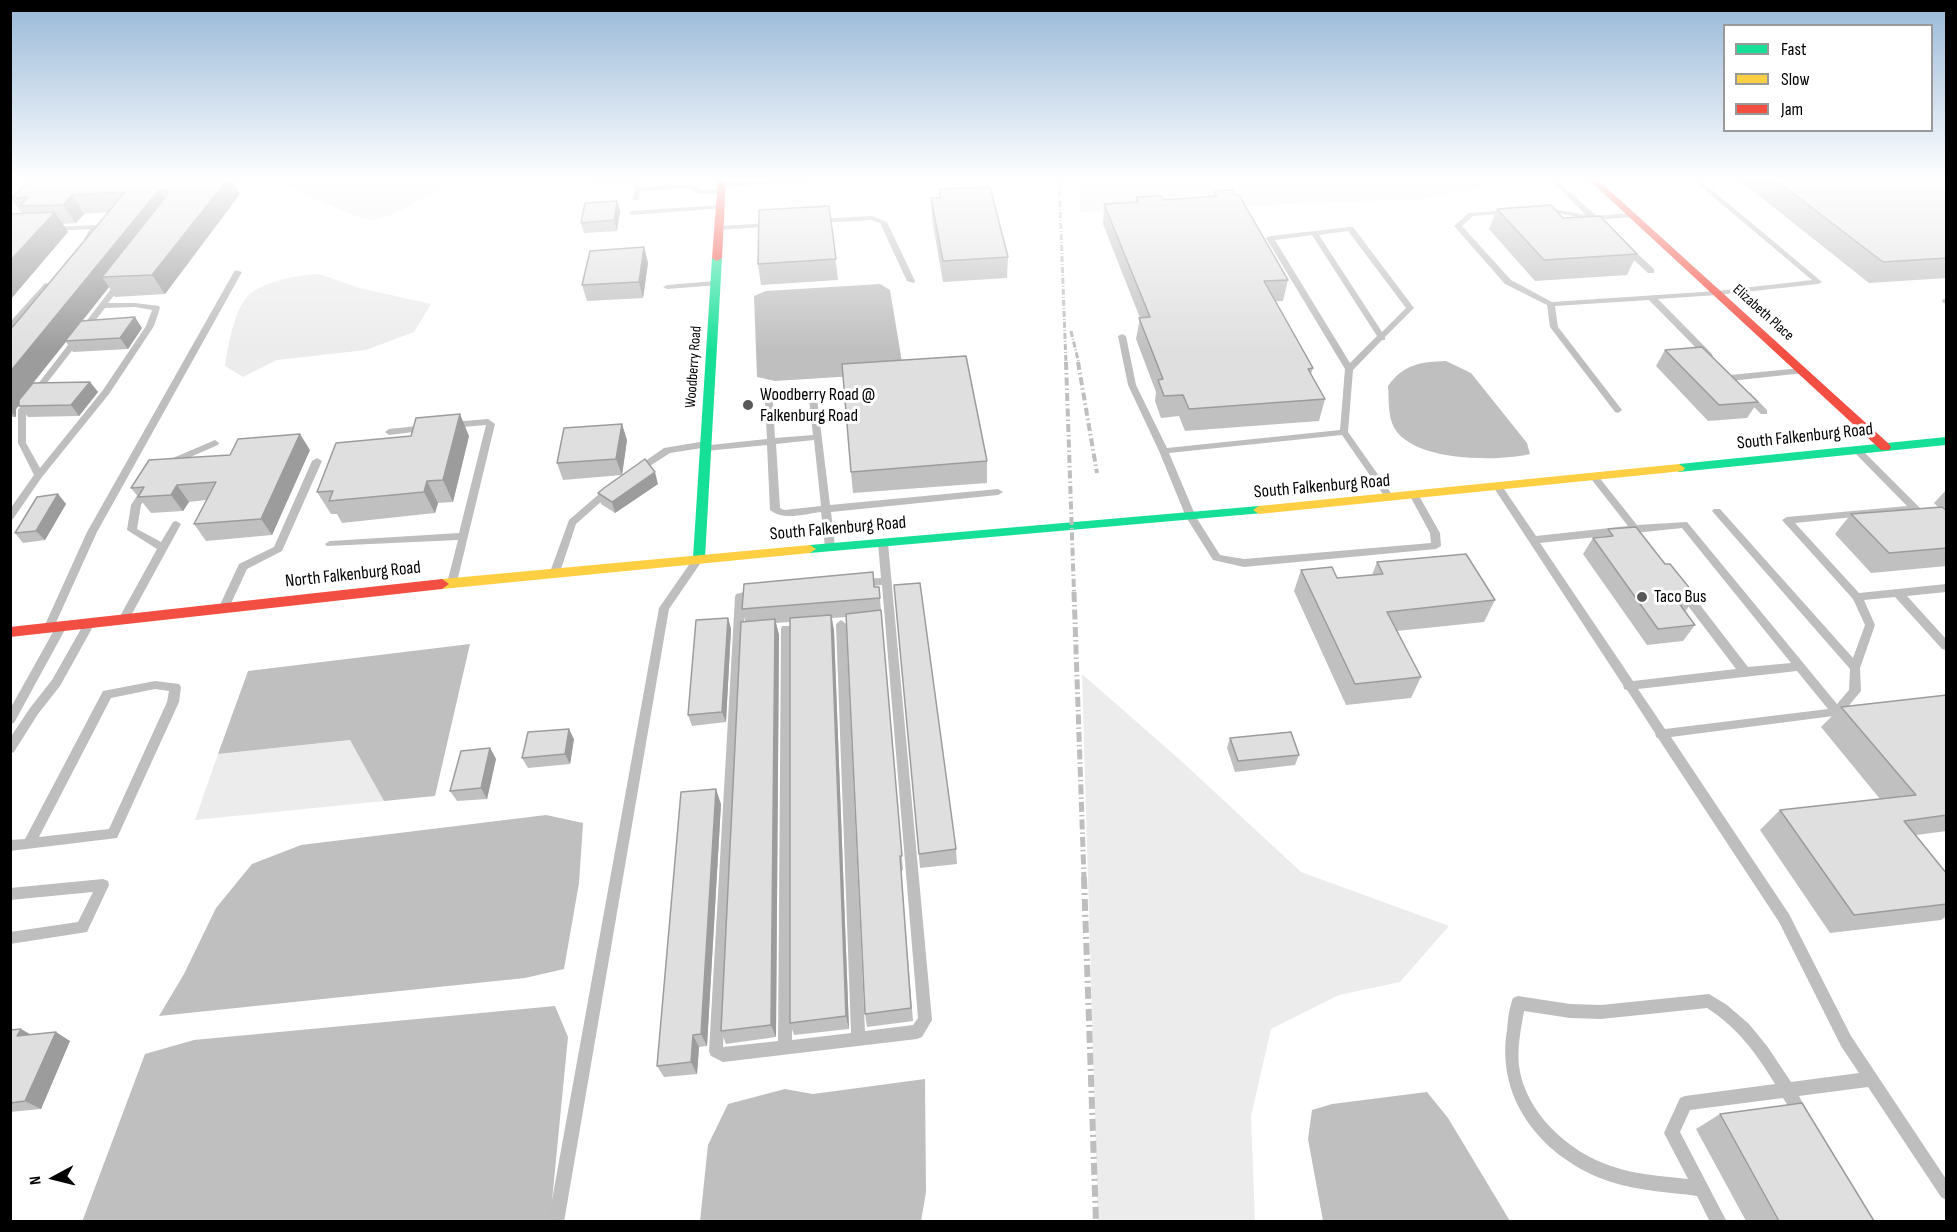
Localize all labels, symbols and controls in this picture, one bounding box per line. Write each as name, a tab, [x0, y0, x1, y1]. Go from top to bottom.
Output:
legend	[1723, 24, 1933, 132]
text: Fast	[1781, 39, 1806, 60]
text: Slow	[1781, 69, 1810, 90]
text: Jam	[1781, 99, 1803, 120]
street label: Elizabeth Place	[1729, 281, 1797, 345]
street label: Woodberry Road	[682, 325, 706, 409]
place label: Woodberry Road @ Falkenburg Road	[760, 384, 875, 426]
marker: Woodberry Road @ Falkenburg Road	[741, 398, 755, 412]
street label: South Falkenburg Road	[1736, 419, 1874, 455]
street label: South Falkenburg Road	[1253, 470, 1391, 504]
street label: South Falkenburg Road	[769, 512, 907, 546]
street label: North Falkenburg Road	[284, 557, 422, 593]
place label: Taco Bus	[1654, 586, 1707, 608]
marker: Taco Bus	[1635, 590, 1649, 604]
north arrow	[24, 1148, 84, 1208]
text: N	[26, 1175, 46, 1186]

